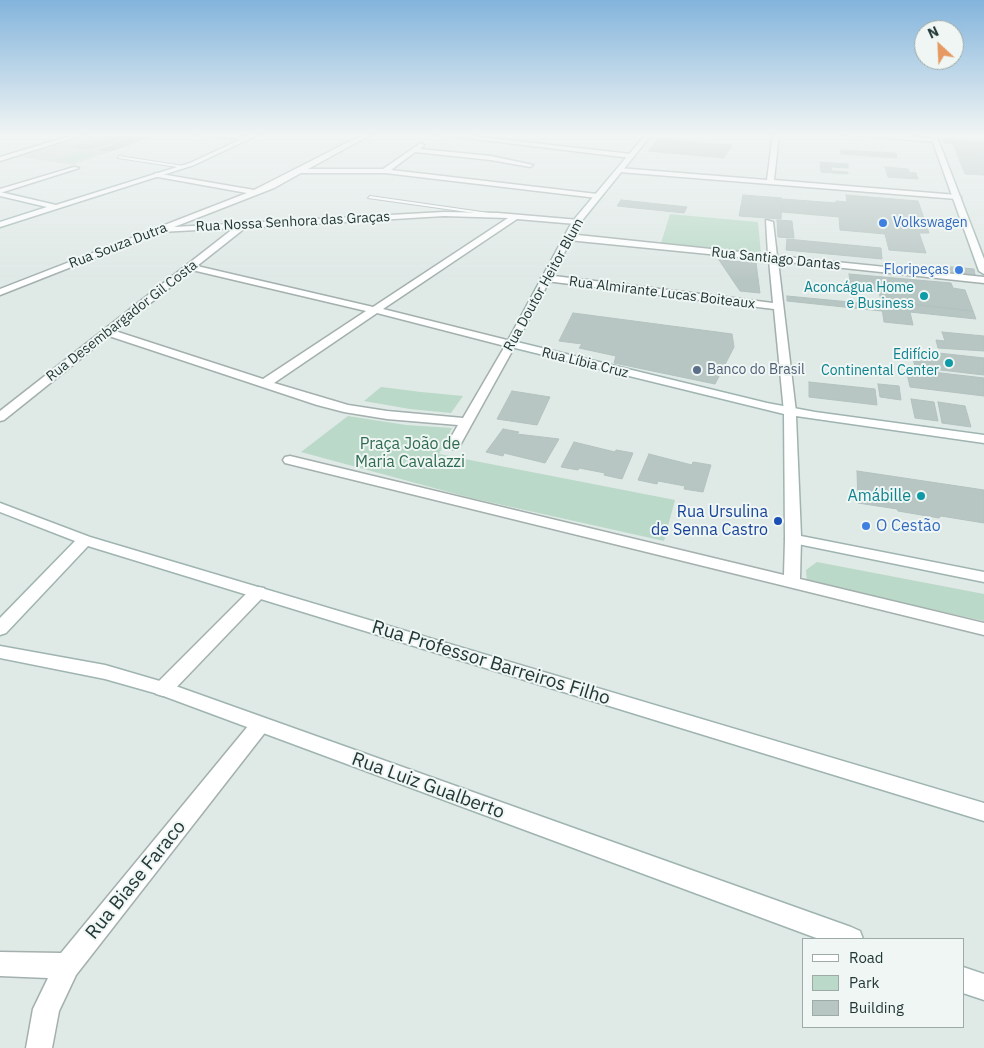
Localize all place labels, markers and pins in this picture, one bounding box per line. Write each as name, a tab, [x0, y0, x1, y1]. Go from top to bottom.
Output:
place label: Volkswagen	[893, 215, 968, 231]
marker: Volkswagen	[877, 217, 889, 229]
place label: Floripeças	[884, 262, 949, 278]
marker: Floripeças	[953, 264, 965, 276]
place label: Aconcágua Home e Business	[804, 280, 914, 312]
marker: Aconcágua Home e Business	[918, 290, 930, 302]
place label: Edifício Continental Center	[821, 347, 939, 380]
marker: Edifício Continental Center	[943, 357, 955, 369]
place label: Banco do Brasil	[707, 362, 805, 378]
marker: Banco do Brasil	[691, 364, 703, 376]
place label: Amábille	[848, 486, 911, 506]
marker: Amábille	[915, 490, 927, 502]
place label: Rua Ursulina de Senna Castro	[651, 502, 768, 540]
marker: Rua Ursulina de Senna Castro	[772, 515, 784, 527]
place label: O Cestão	[876, 516, 941, 536]
marker: O Cestão	[860, 520, 872, 532]

